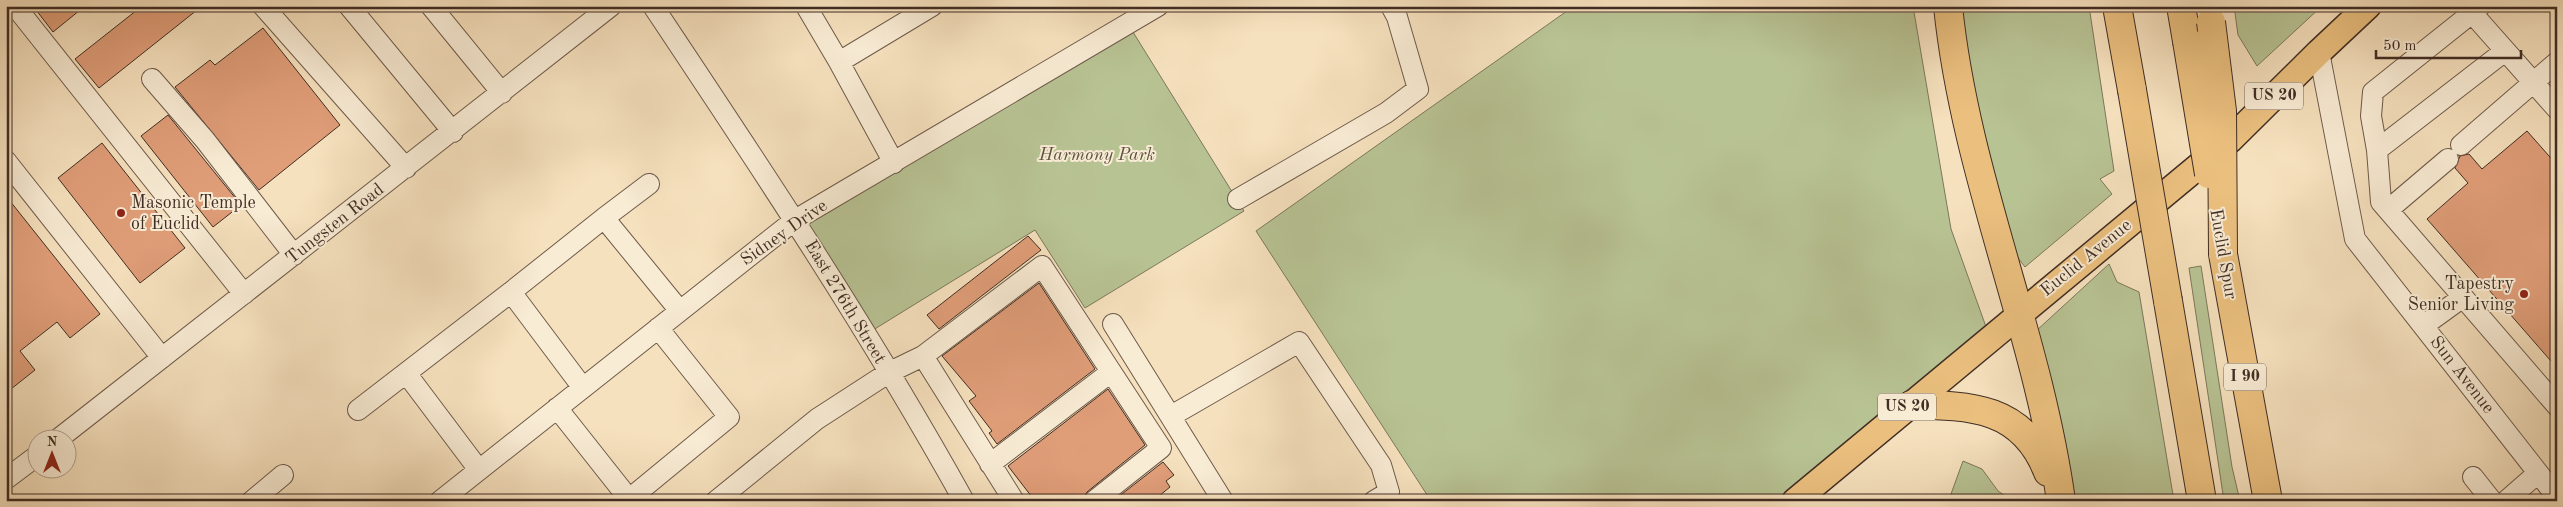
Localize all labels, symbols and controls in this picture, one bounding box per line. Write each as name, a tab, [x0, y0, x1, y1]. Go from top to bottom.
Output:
scale bar	[2376, 28, 2520, 60]
text: 50 m	[2383, 39, 2417, 54]
road number: US 20	[2245, 82, 2303, 110]
park label: Harmony Park	[1038, 146, 1155, 164]
street label: Tungsten Road	[283, 180, 387, 268]
place label: Masonic Temple of Euclid	[131, 194, 256, 233]
street label: Sidney Drive	[737, 197, 831, 269]
marker: Masonic Temple of Euclid	[115, 207, 127, 219]
street label: Euclid Spur	[2206, 207, 2240, 301]
street label: Euclid Avenue	[2037, 216, 2135, 300]
street label: East 276th Street	[801, 237, 889, 367]
place label: Tapestry Senior Living	[2408, 275, 2514, 314]
marker: Tapestry Senior Living	[2518, 288, 2530, 300]
street label: Sun Avenue	[2426, 333, 2498, 417]
road number: I 90	[2224, 364, 2266, 391]
road number: US 20	[1878, 394, 1936, 421]
north arrow	[28, 430, 78, 480]
text: N	[47, 435, 58, 449]

